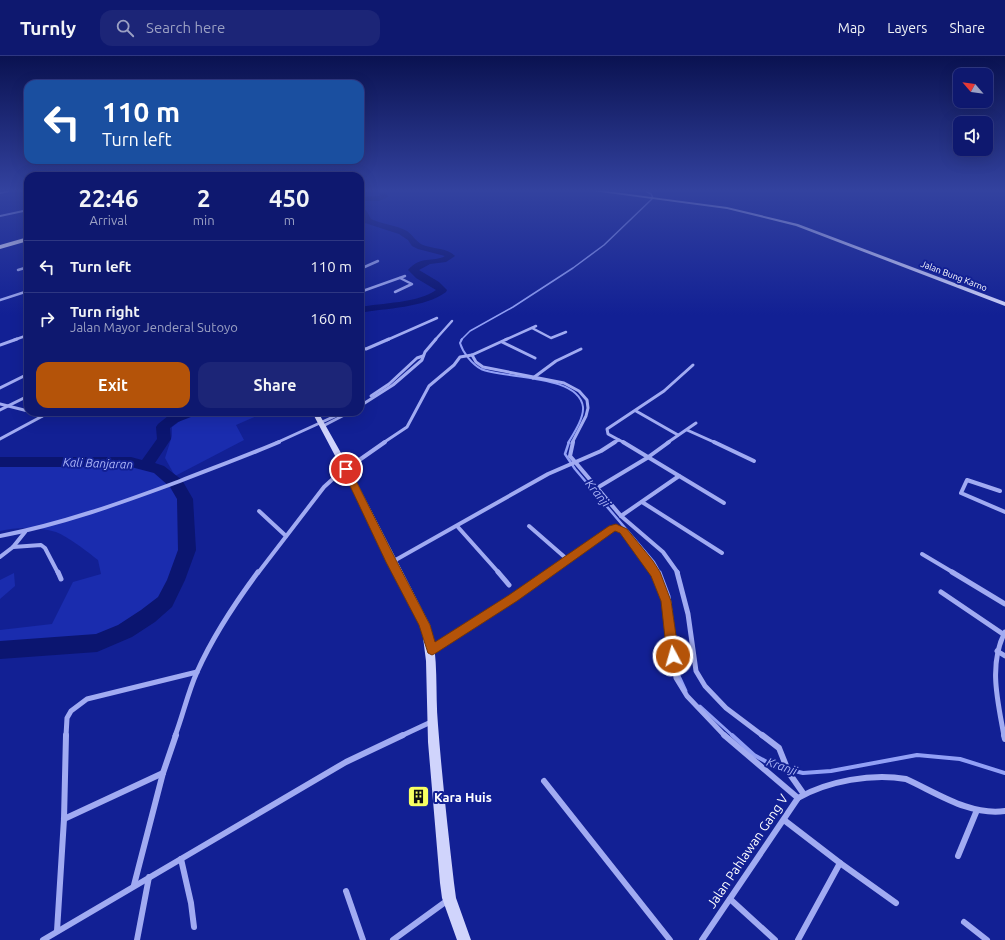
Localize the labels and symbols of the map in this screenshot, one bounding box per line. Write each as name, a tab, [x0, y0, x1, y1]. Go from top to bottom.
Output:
north arrow	[953, 68, 993, 108]
street label: Jalan Bung Karno	[919, 259, 989, 293]
pin	[329, 452, 363, 486]
water label: Kali Banjaran	[63, 455, 133, 471]
water label: Kranji	[583, 477, 613, 510]
position arrow	[652, 635, 694, 677]
water label: Kranji	[765, 755, 800, 778]
building icon: Kara Huis	[406, 784, 432, 810]
place label: Kara Huis	[434, 790, 492, 804]
street label: Jalan Pahlawan Gang V	[704, 791, 791, 910]

